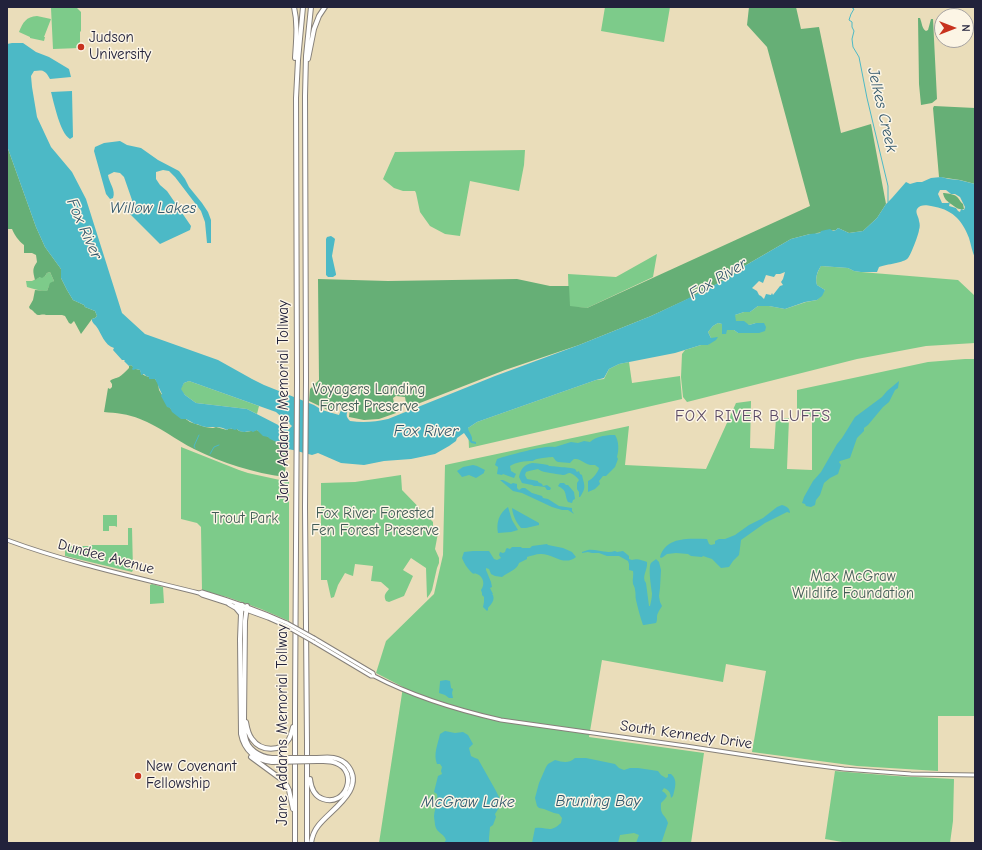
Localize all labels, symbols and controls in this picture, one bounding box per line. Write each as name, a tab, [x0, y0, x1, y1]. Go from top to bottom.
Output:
north arrow	[934, 8, 974, 48]
text: N	[959, 24, 972, 32]
place label: Judson University	[89, 29, 151, 64]
marker: Judson University	[76, 42, 86, 52]
water label: Jelkes Creek	[863, 66, 901, 154]
water label: Fox River	[62, 196, 106, 262]
water label: Willow Lakes	[110, 198, 196, 218]
water label: Fox River	[685, 254, 751, 304]
street label: Jane Addams Memorial Tollway	[275, 300, 293, 502]
park label: Voyagers Landing Forest Preserve	[313, 381, 425, 416]
district label: FOX RIVER BLUFFS	[675, 406, 831, 426]
water label: Fox River	[394, 421, 458, 441]
park label: Fox River Forested Fen Forest Preserve	[311, 505, 439, 540]
park label: Trout Park	[211, 510, 279, 528]
street label: Dundee Avenue	[56, 535, 156, 579]
park label: Max McGraw Wildlife Foundation	[792, 568, 914, 603]
street label: Jane Addams Memorial Tollway	[274, 624, 292, 826]
street label: South Kennedy Drive	[619, 717, 753, 753]
place label: New Covenant Fellowship	[146, 758, 236, 793]
marker: New Covenant Fellowship	[133, 771, 143, 781]
water label: Bruning Bay	[555, 791, 641, 811]
water label: McGraw Lake	[421, 792, 515, 812]

